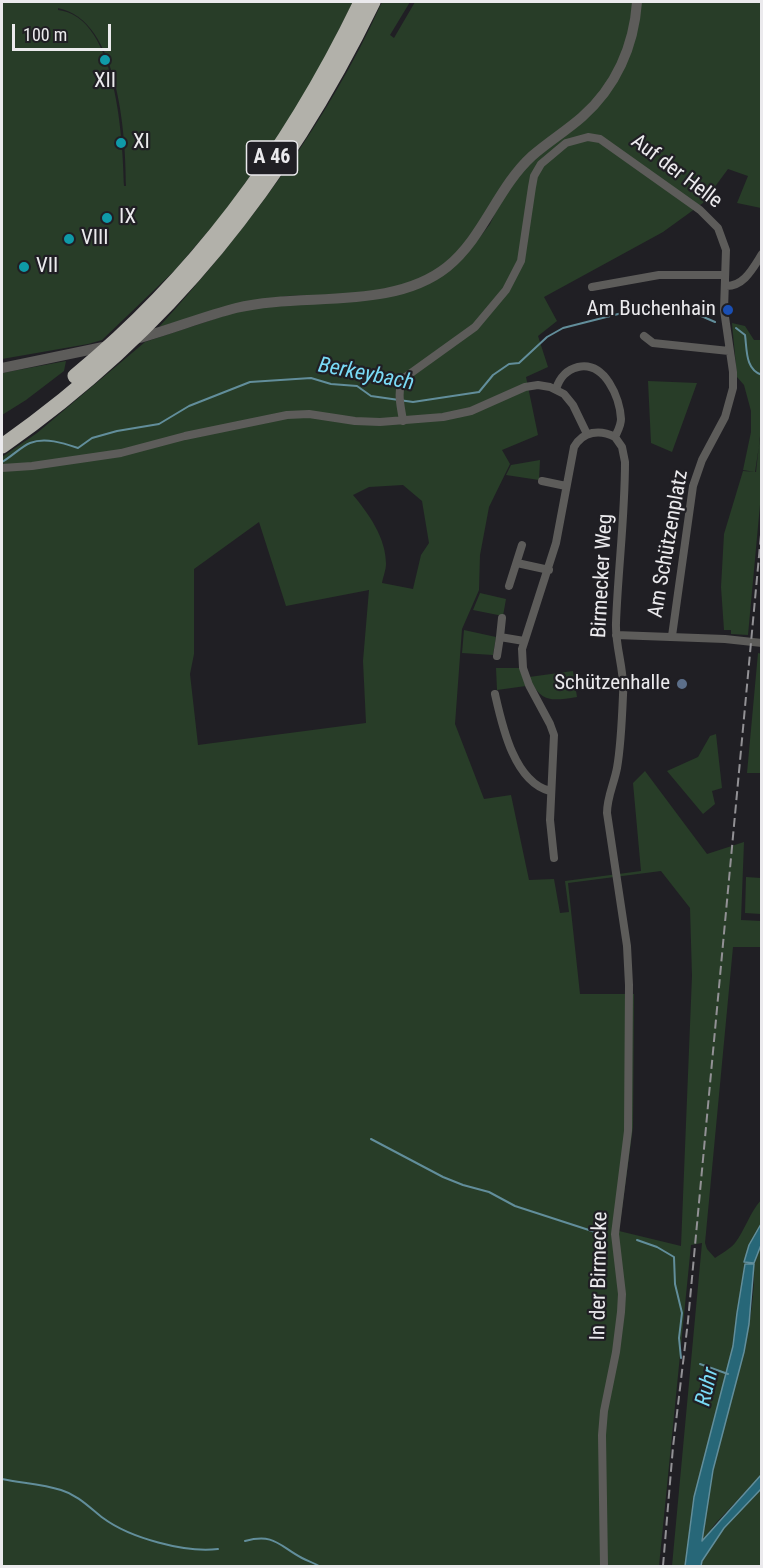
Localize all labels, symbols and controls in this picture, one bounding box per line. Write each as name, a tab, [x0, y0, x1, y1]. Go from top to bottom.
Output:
scale bar	[15, 12, 114, 50]
text: 100 m	[23, 24, 67, 45]
marker: XII	[98, 53, 112, 67]
place label: XII	[94, 69, 116, 95]
place label: XI	[133, 130, 150, 156]
street label: Auf der Helle	[626, 130, 726, 214]
marker: XI	[114, 136, 128, 150]
road number: A 46	[246, 141, 298, 175]
place label: IX	[119, 205, 136, 231]
marker: IX	[100, 211, 114, 225]
place label: VIII	[81, 226, 109, 252]
marker: VIII	[62, 232, 76, 246]
place label: VII	[36, 254, 58, 280]
marker: VII	[17, 260, 31, 274]
place label: Am Buchenhain	[587, 297, 716, 323]
marker: Am Buchenhain	[721, 303, 735, 317]
water label: Berkeybach	[316, 353, 416, 397]
street label: Am Schützenplatz	[644, 468, 694, 620]
street label: Birmecker Weg	[587, 513, 619, 639]
place label: Schützenhalle	[554, 671, 670, 697]
marker: Schützenhalle	[675, 677, 689, 691]
street label: In der Birmecke	[586, 1211, 614, 1341]
water label: Ruhr	[691, 1365, 725, 1409]

